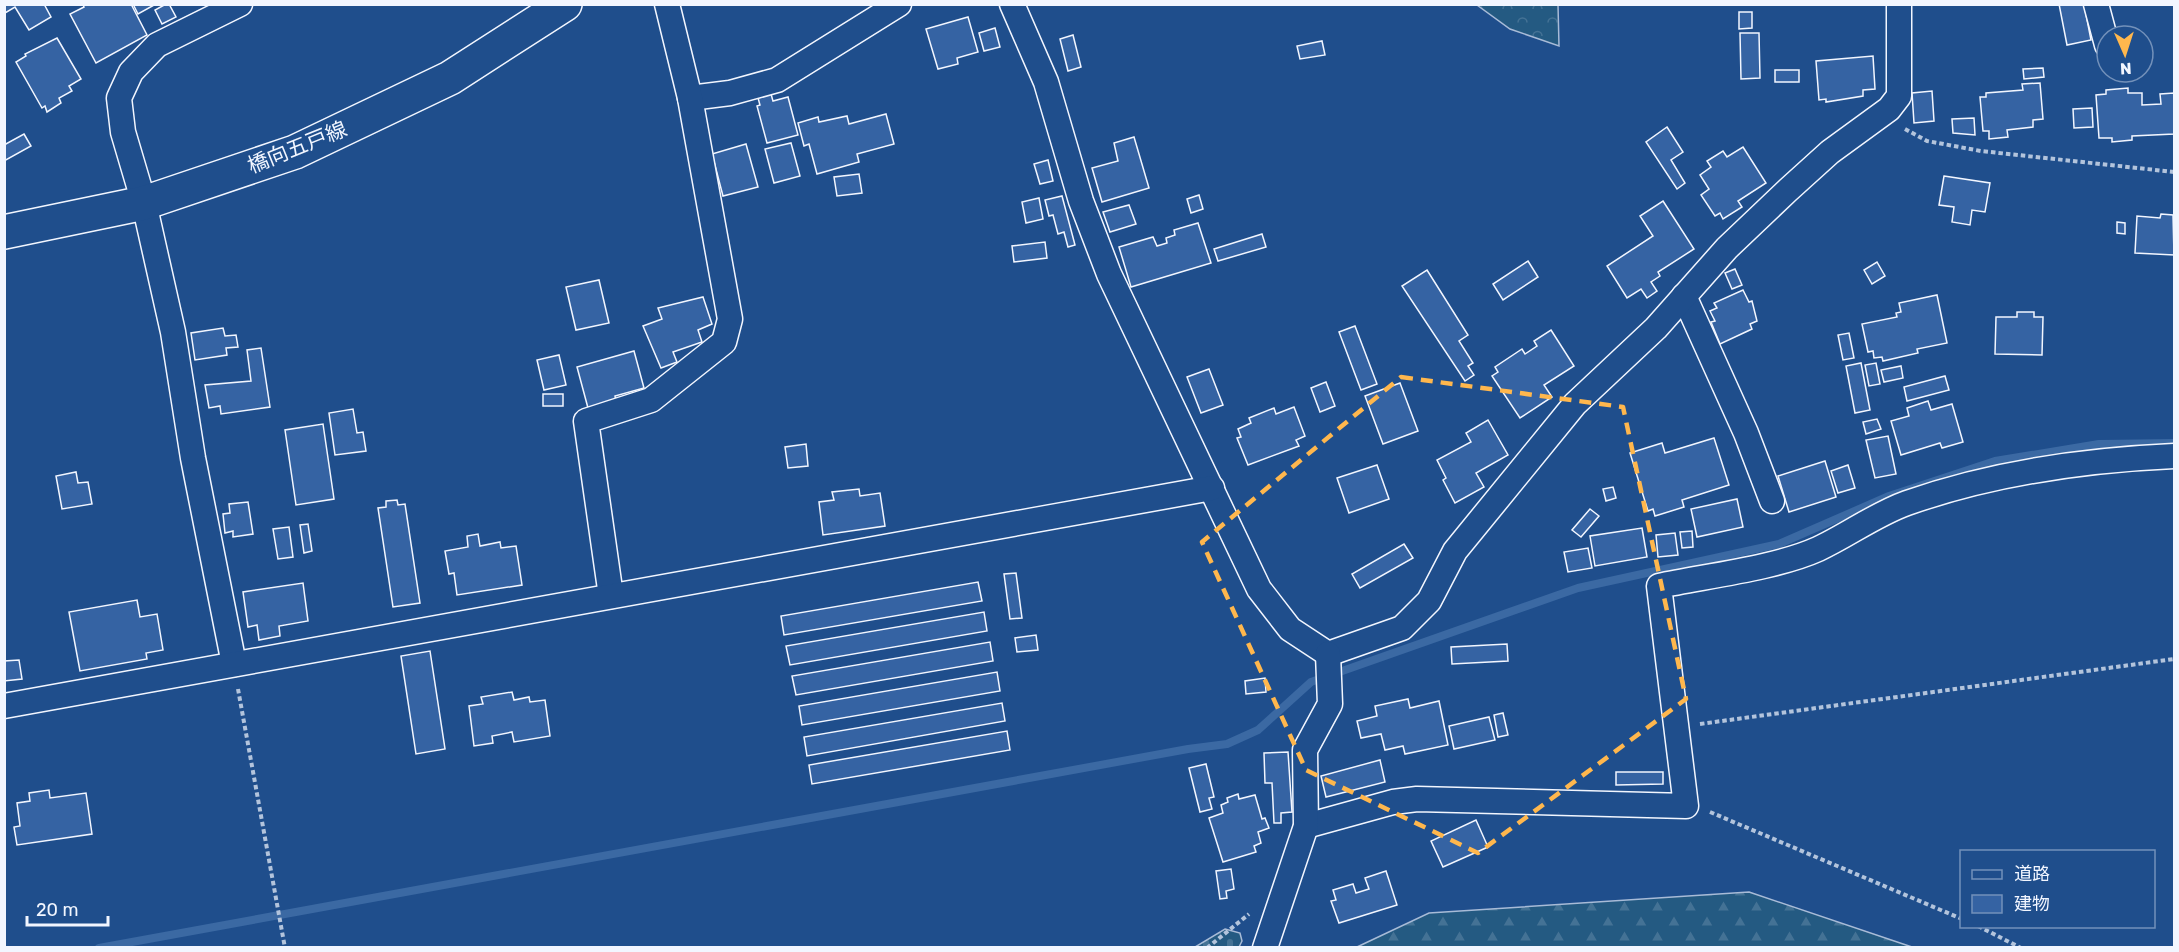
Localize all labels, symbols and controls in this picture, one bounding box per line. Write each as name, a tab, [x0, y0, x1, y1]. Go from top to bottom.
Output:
north arrow	[2095, 24, 2155, 84]
text: N	[2120, 59, 2132, 78]
street label: 橋向五戸線	[244, 116, 350, 178]
legend	[1960, 850, 2155, 928]
text: 道路	[2014, 863, 2050, 885]
scale bar	[27, 889, 108, 927]
text: 建物	[2014, 893, 2050, 915]
text: 20 m	[36, 899, 78, 921]

